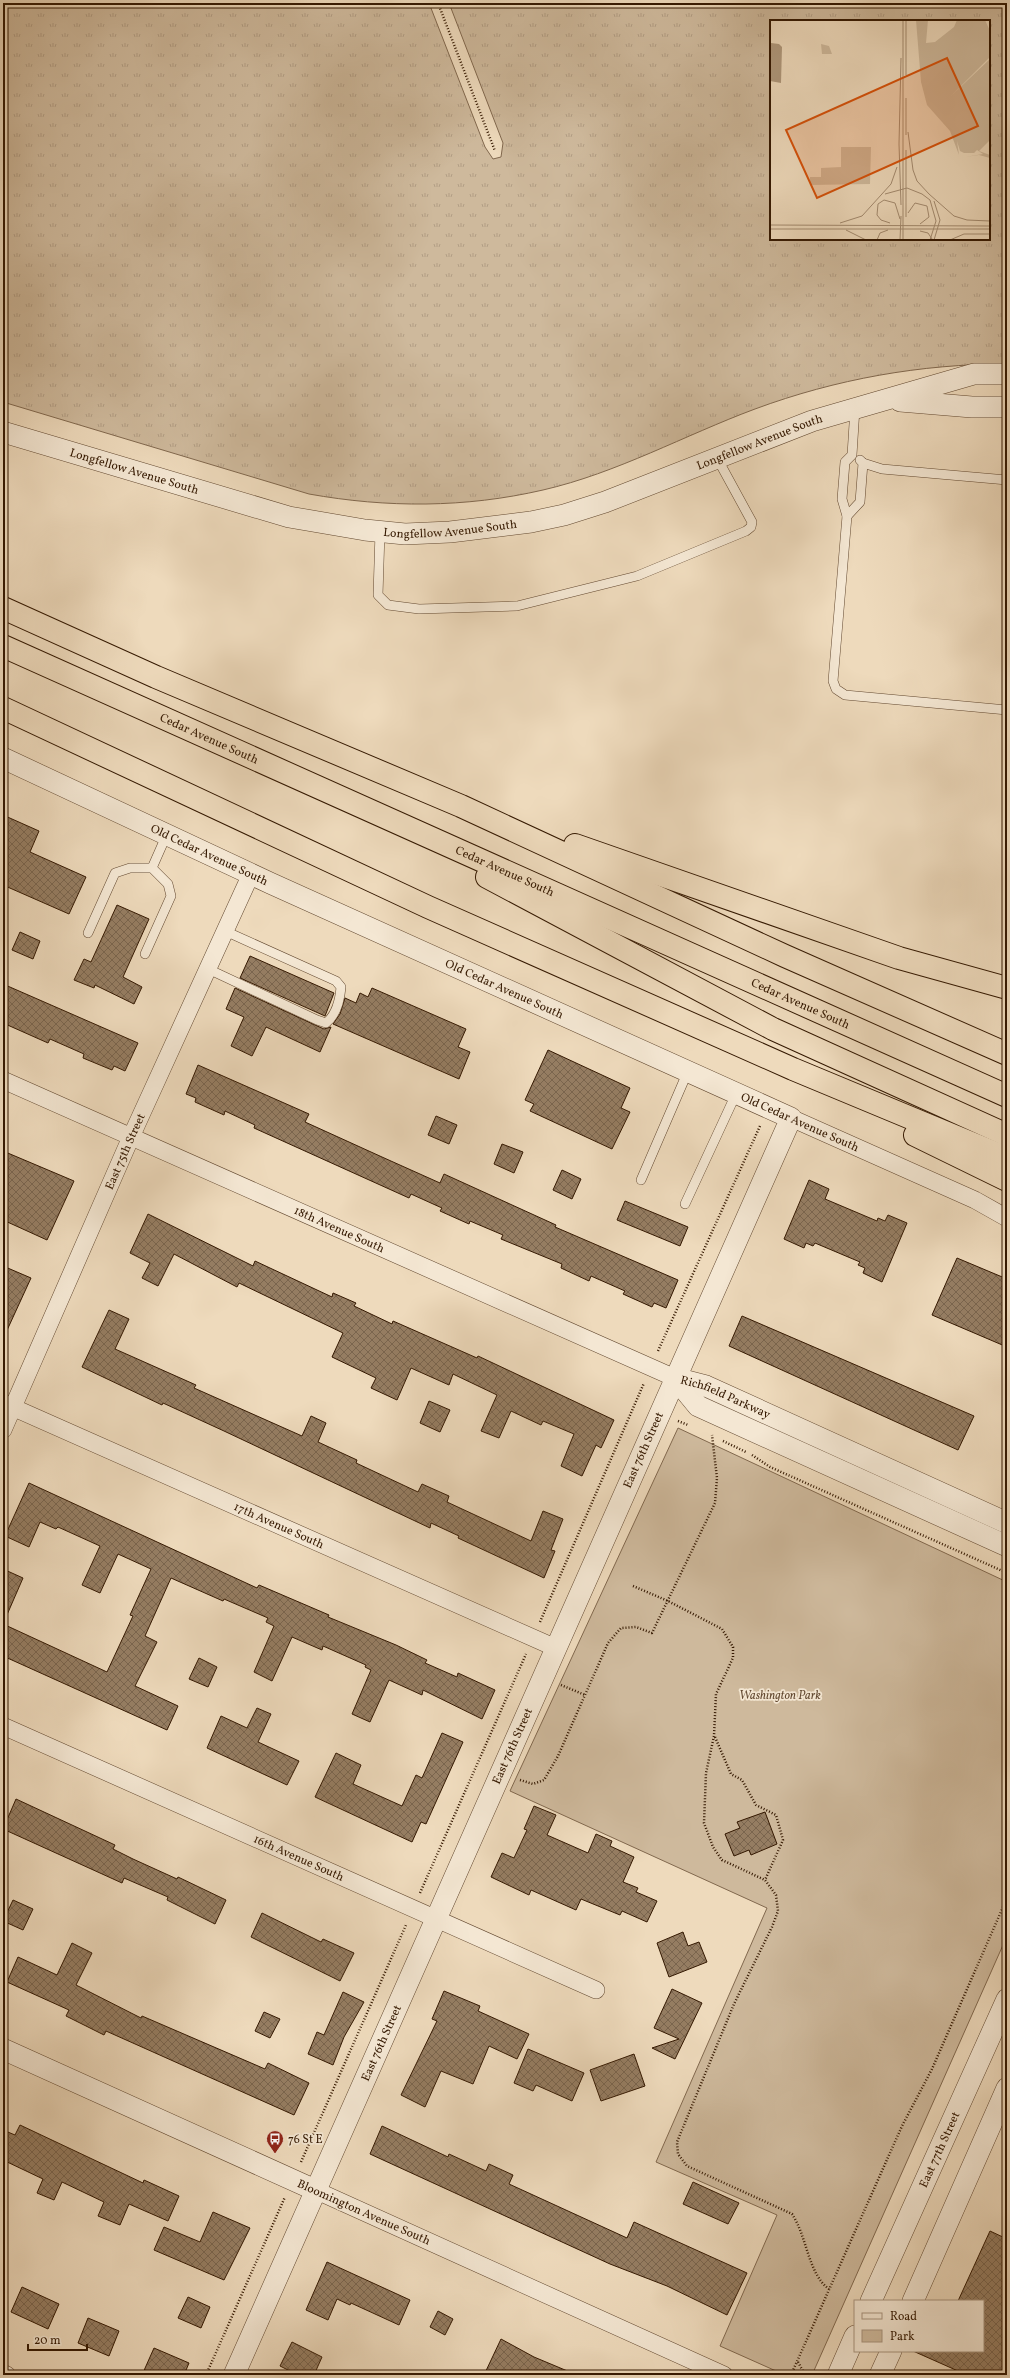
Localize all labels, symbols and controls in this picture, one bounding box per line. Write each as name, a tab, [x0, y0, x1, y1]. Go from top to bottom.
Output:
inset map	[770, 20, 990, 240]
street label: Longfellow Avenue South	[695, 411, 825, 474]
street label: Longfellow Avenue South	[68, 445, 201, 499]
street label: Longfellow Avenue South	[383, 517, 518, 543]
street label: Cedar Avenue South	[157, 710, 261, 768]
street label: Old Cedar Avenue South	[148, 821, 271, 890]
street label: Cedar Avenue South	[453, 843, 556, 901]
street label: Old Cedar Avenue South	[442, 956, 566, 1023]
street label: Cedar Avenue South	[748, 975, 852, 1033]
street label: Old Cedar Avenue South	[738, 1090, 861, 1156]
street label: East 75th Street	[102, 1111, 150, 1193]
street label: 18th Avenue South	[291, 1203, 387, 1257]
street label: Richfield Parkway	[679, 1373, 773, 1423]
street label: East 76th Street	[620, 1410, 668, 1491]
street label: 17th Avenue South	[231, 1499, 326, 1553]
park label: Washington Park	[739, 1688, 821, 1704]
street label: East 76th Street	[489, 1706, 537, 1787]
street label: 16th Avenue South	[251, 1832, 346, 1886]
street label: East 76th Street	[358, 2003, 406, 2084]
street label: East 77th Street	[916, 2109, 964, 2191]
bus stop icon: 76 St E	[265, 2129, 285, 2154]
place label: 76 St E	[288, 2132, 323, 2148]
street label: Bloomington Avenue South	[294, 2176, 433, 2250]
legend	[854, 2300, 984, 2352]
text: Road	[890, 2309, 917, 2325]
scale bar	[28, 2326, 87, 2352]
text: Park	[890, 2329, 915, 2345]
text: 20 m	[34, 2333, 61, 2349]

